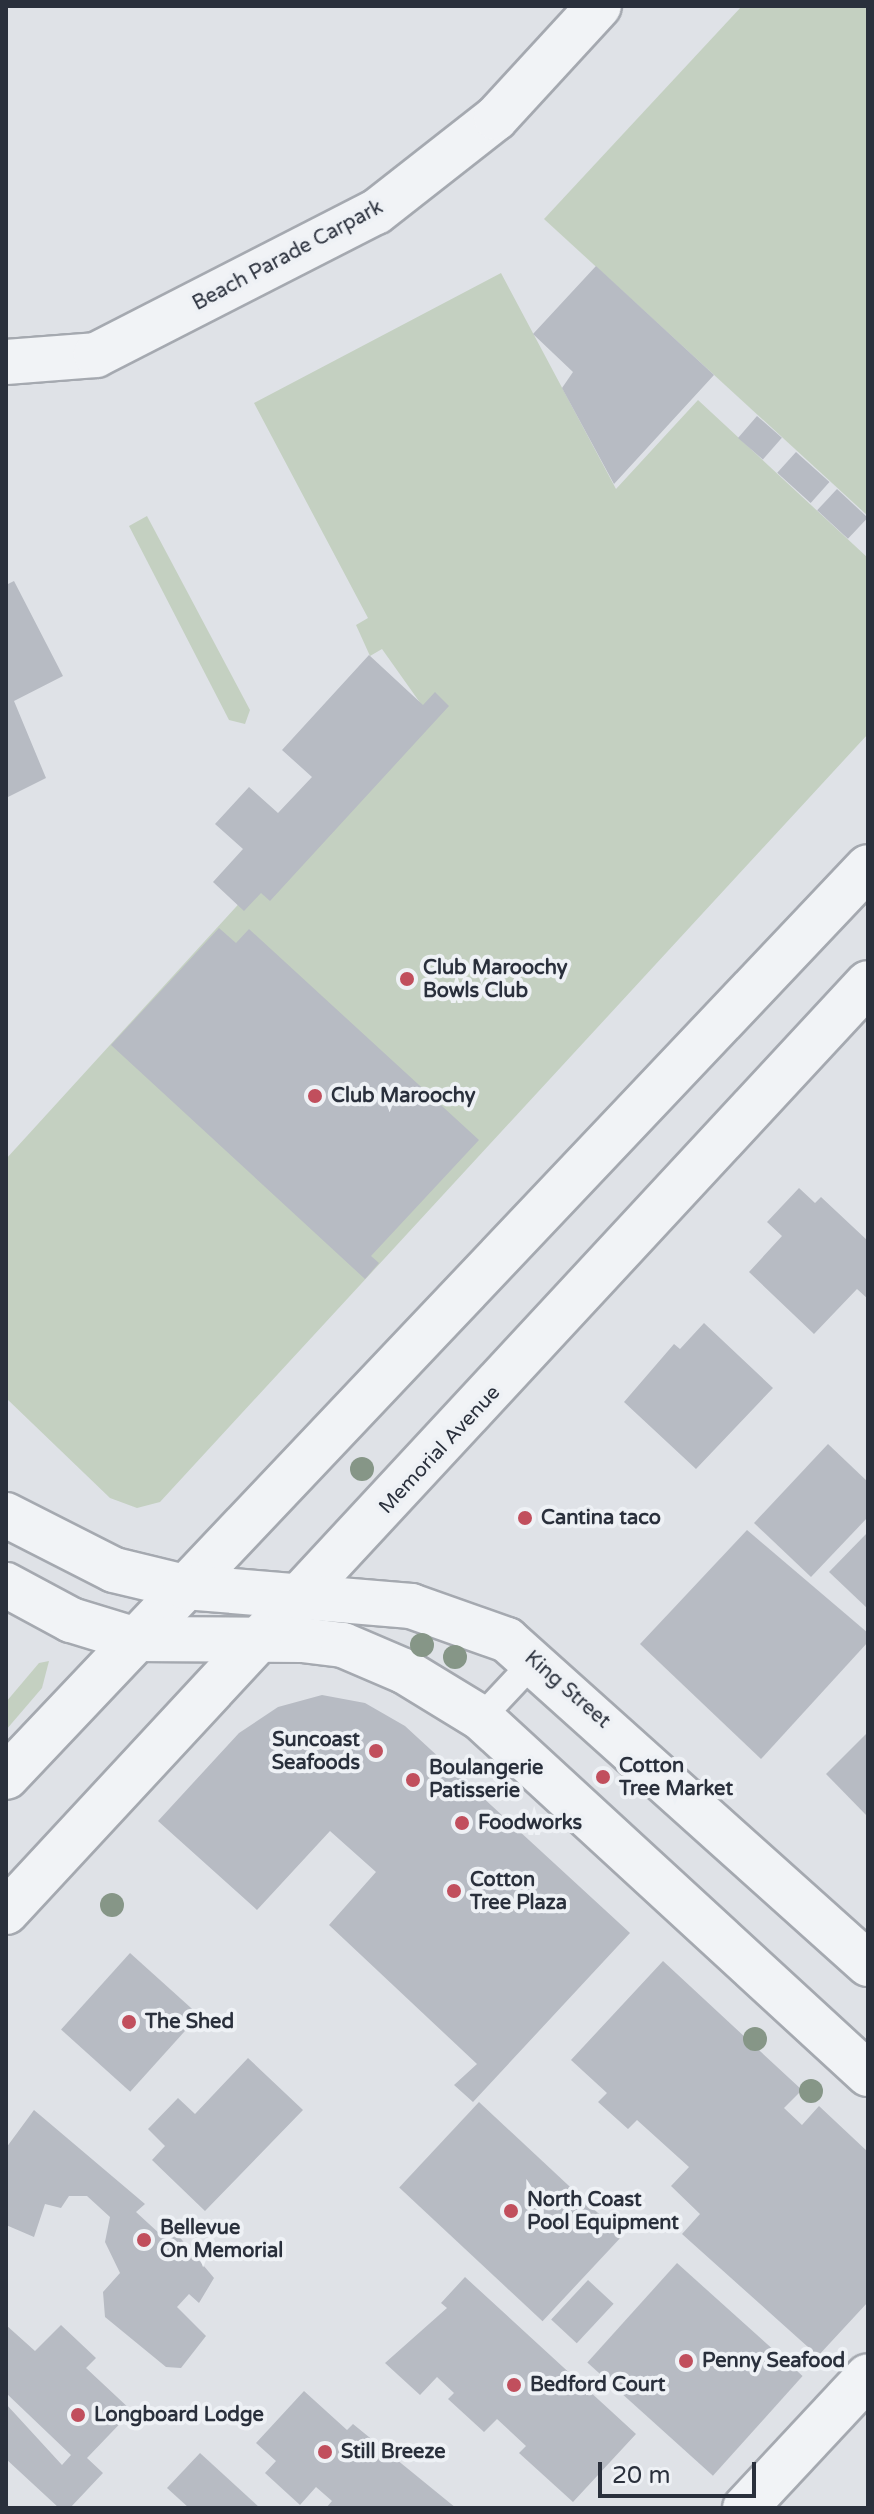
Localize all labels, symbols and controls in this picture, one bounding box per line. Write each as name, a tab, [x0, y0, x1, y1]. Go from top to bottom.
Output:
street label: Beach Parade Carpark	[189, 196, 387, 316]
place label: Club Maroochy Bowls Club	[423, 956, 568, 1003]
marker: Club Maroochy Bowls Club	[398, 970, 416, 988]
place label: Club Maroochy	[331, 1084, 476, 1108]
marker: Club Maroochy	[306, 1087, 324, 1105]
street label: Memorial Avenue	[374, 1381, 506, 1519]
place label: Cantina taco	[541, 1506, 661, 1530]
marker: Cantina taco	[516, 1509, 534, 1527]
street label: King Street	[519, 1646, 615, 1734]
place label: Suncoast Seafoods	[272, 1728, 360, 1775]
marker: Suncoast Seafoods	[367, 1742, 385, 1760]
place label: Cotton Tree Market	[619, 1754, 733, 1801]
place label: Boulangerie Patisserie	[429, 1756, 543, 1803]
marker: Cotton Tree Market	[594, 1768, 612, 1786]
marker: Boulangerie Patisserie	[404, 1771, 422, 1789]
place label: Foodworks	[478, 1811, 582, 1835]
marker: Foodworks	[453, 1814, 471, 1832]
place label: Cotton Tree Plaza	[470, 1868, 567, 1915]
marker: Cotton Tree Plaza	[445, 1882, 463, 1900]
place label: The Shed	[145, 2010, 234, 2034]
marker: The Shed	[120, 2013, 138, 2031]
place label: North Coast Pool Equipment	[527, 2188, 679, 2235]
marker: North Coast Pool Equipment	[502, 2202, 520, 2220]
place label: Bellevue On Memorial	[160, 2216, 283, 2263]
marker: Bellevue On Memorial	[135, 2231, 153, 2249]
place label: Penny Seafood	[702, 2349, 845, 2373]
marker: Penny Seafood	[677, 2352, 695, 2370]
place label: Bedford Court	[530, 2373, 665, 2397]
marker: Bedford Court	[505, 2376, 523, 2394]
place label: Longboard Lodge	[94, 2403, 264, 2427]
marker: Longboard Lodge	[69, 2406, 87, 2424]
place label: Still Breeze	[341, 2440, 446, 2464]
marker: Still Breeze	[316, 2443, 334, 2461]
scale bar	[602, 2446, 760, 2496]
text: 20 m	[612, 2461, 670, 2490]

